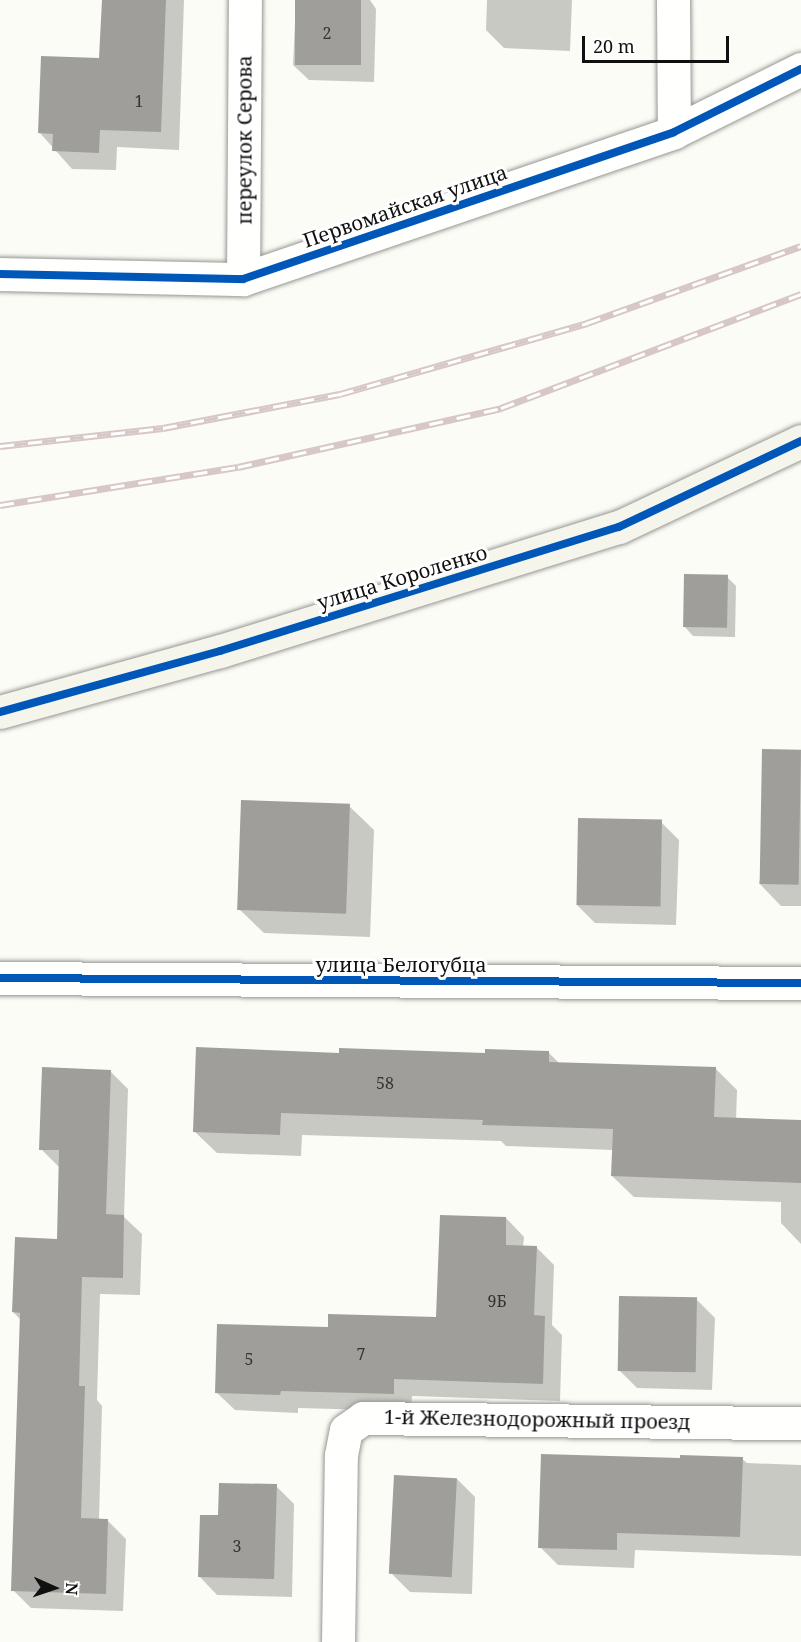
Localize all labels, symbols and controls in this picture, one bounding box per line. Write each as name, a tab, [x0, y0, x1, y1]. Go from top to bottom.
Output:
house number: 2	[323, 23, 331, 43]
scale bar	[585, 24, 732, 62]
text: 20 m	[593, 34, 635, 58]
street label: переулок Серова	[232, 55, 256, 225]
house number: 1	[135, 91, 143, 111]
street label: Первомайская улица	[300, 160, 510, 252]
street label: улица Короленко	[314, 540, 490, 614]
street label: улица Белогубца	[315, 952, 487, 976]
house number: 58	[376, 1073, 394, 1093]
house number: 9Б	[487, 1291, 507, 1311]
house number: 7	[357, 1344, 365, 1364]
house number: 5	[245, 1349, 253, 1369]
street label: 1-й Железнодорожный проезд	[384, 1404, 690, 1434]
house number: 3	[233, 1536, 241, 1556]
north arrow	[24, 1558, 84, 1618]
text: N	[61, 1582, 83, 1596]

